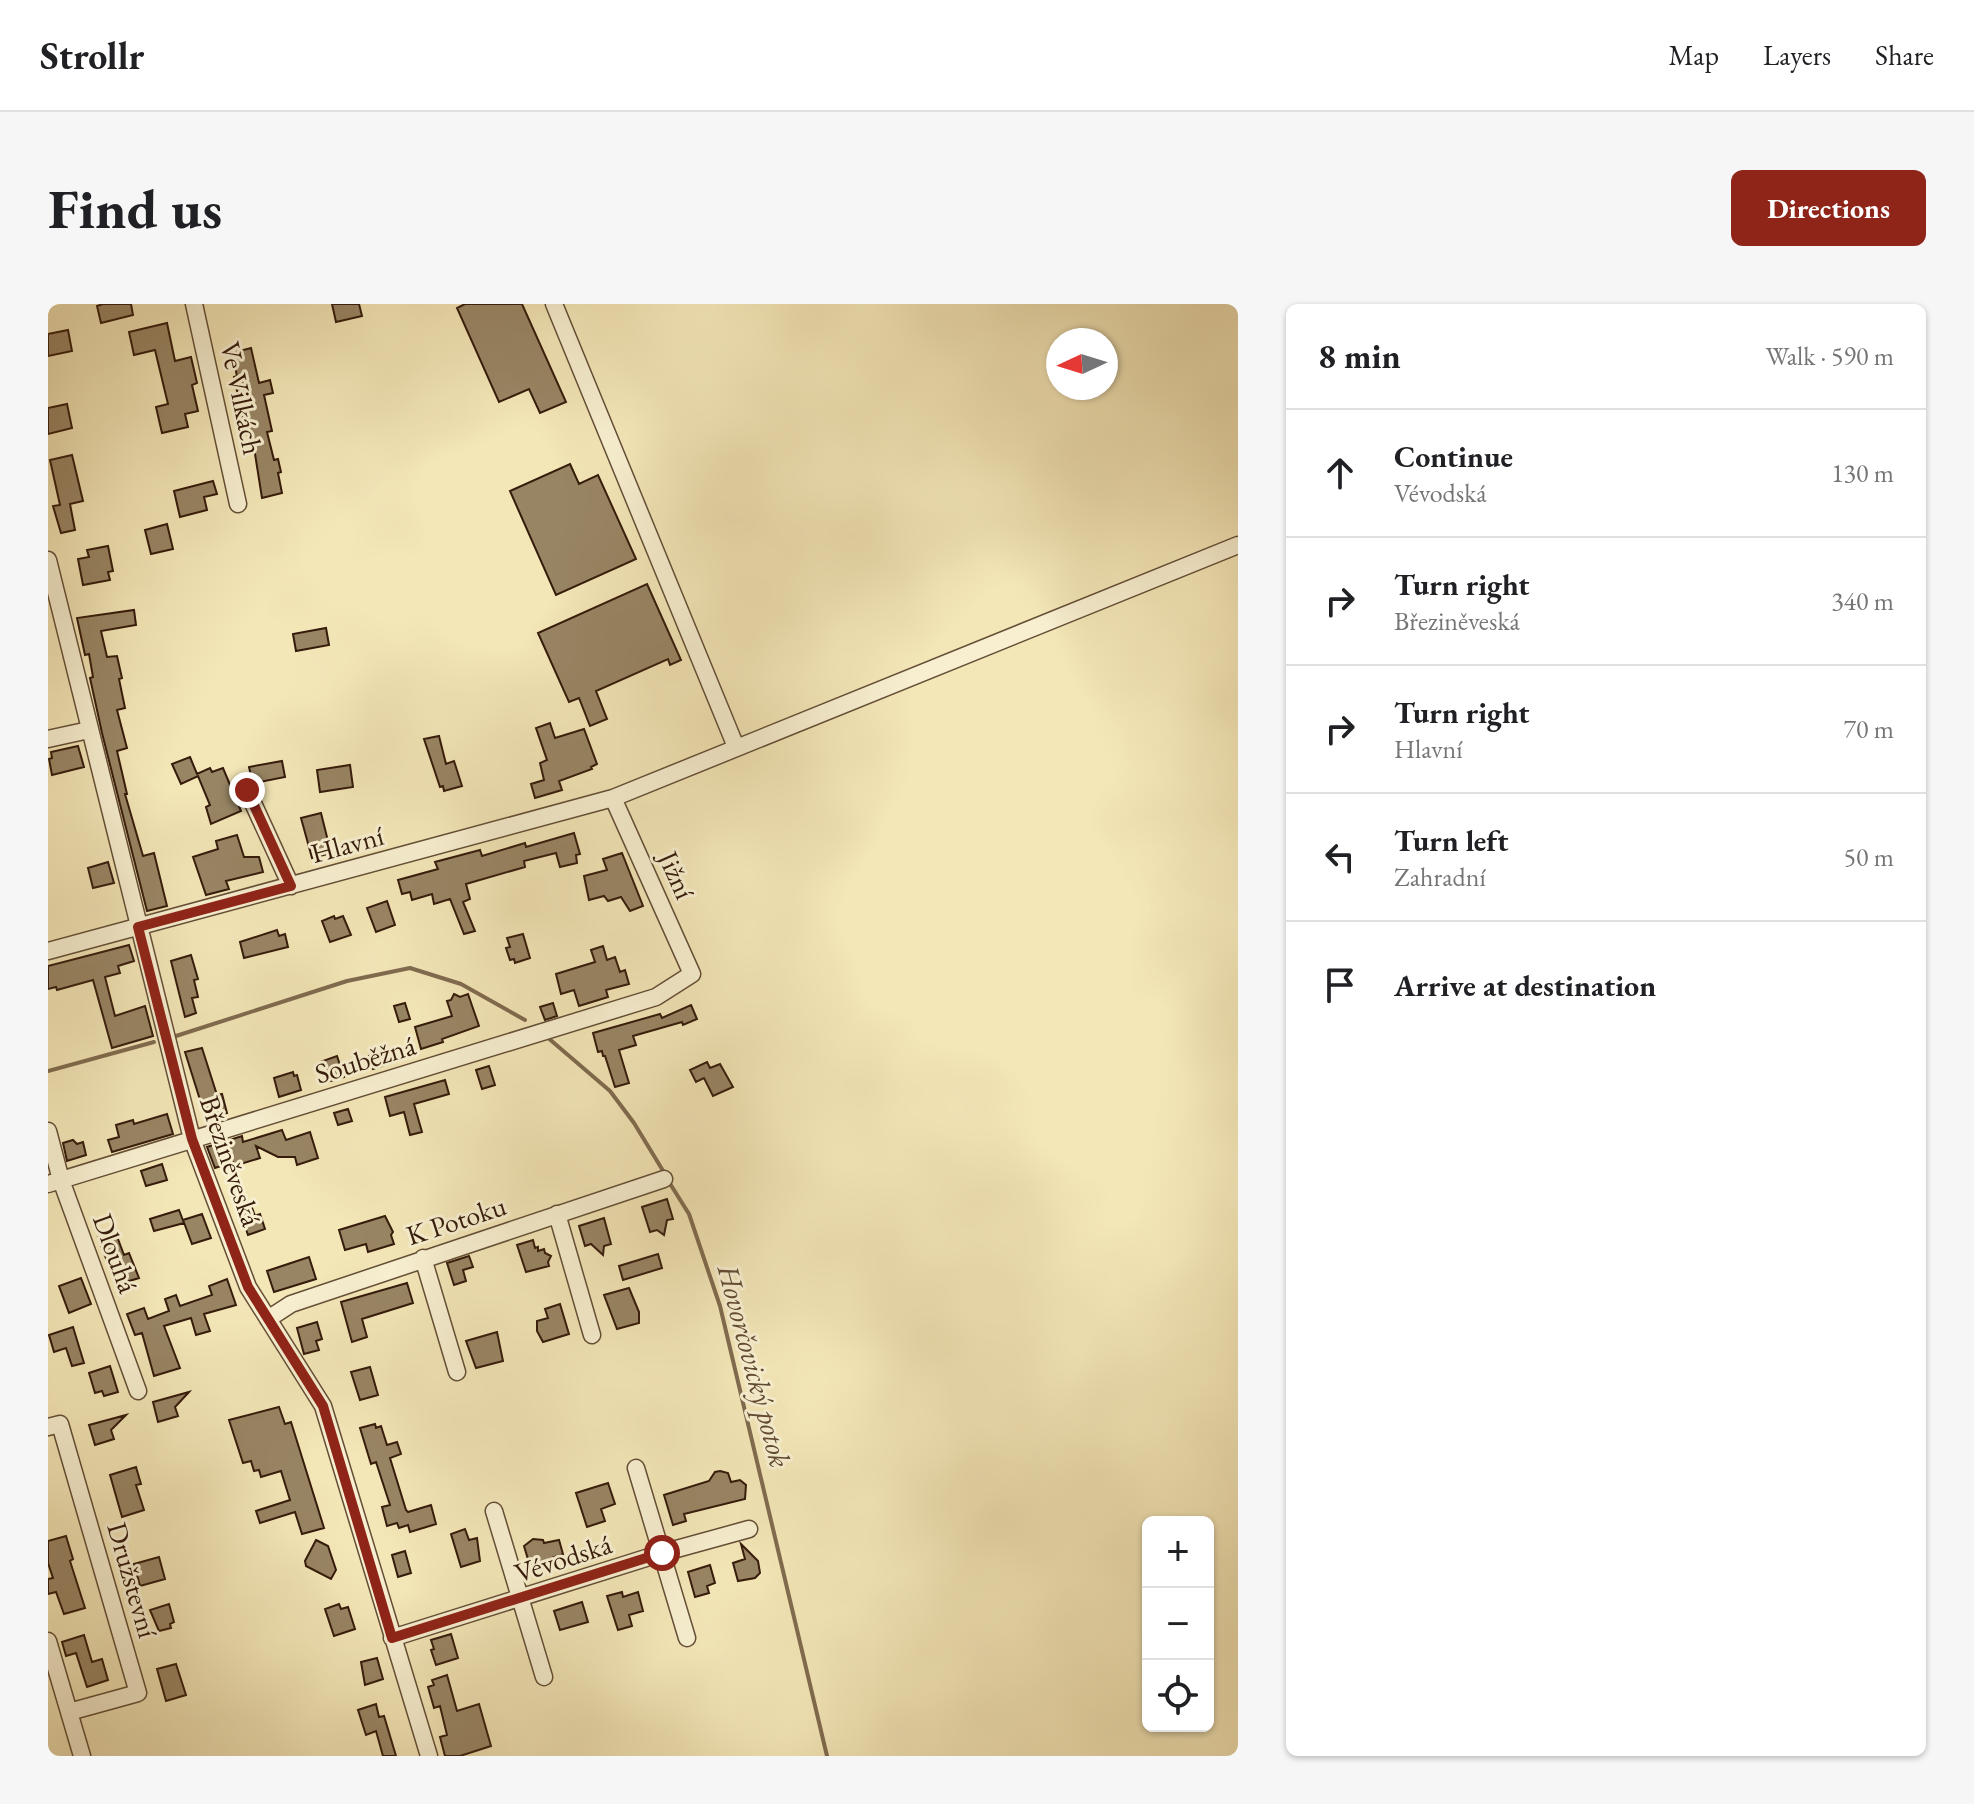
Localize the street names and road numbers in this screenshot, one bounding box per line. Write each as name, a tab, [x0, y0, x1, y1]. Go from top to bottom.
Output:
street label: Ve Vilkách	[212, 338, 272, 458]
street label: Hlavní	[307, 817, 387, 871]
street label: Jižní	[650, 844, 703, 905]
street label: Souběžná	[310, 1026, 421, 1091]
street label: Březiněveská	[192, 1091, 270, 1232]
street label: K Potoku	[402, 1187, 511, 1253]
street label: Dlouhá	[85, 1208, 147, 1298]
street label: Družstevní	[99, 1518, 167, 1642]
street label: Vévodská	[510, 1525, 617, 1591]

